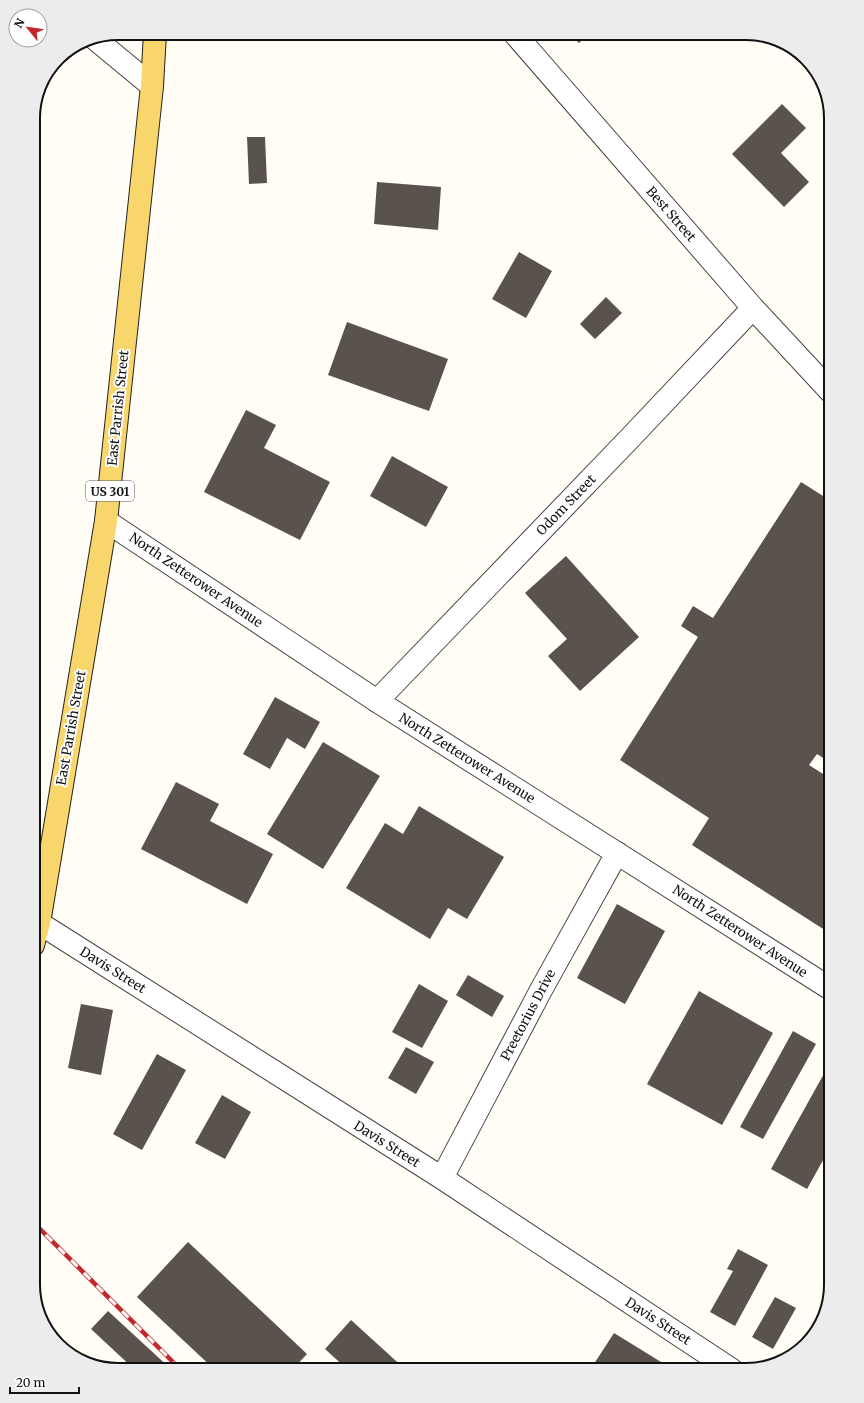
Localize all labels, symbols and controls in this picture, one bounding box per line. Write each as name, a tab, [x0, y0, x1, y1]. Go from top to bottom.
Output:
north arrow	[8, 8, 48, 48]
text: N	[11, 16, 28, 30]
street label: Best Street	[642, 183, 700, 245]
street label: East Parrish Street	[103, 349, 133, 467]
street label: Odom Street	[533, 471, 599, 539]
road number: US 301	[86, 481, 134, 501]
street label: North Zetterower Avenue	[126, 529, 266, 631]
street label: East Parrish Street	[53, 669, 89, 787]
street label: North Zetterower Avenue	[396, 709, 538, 807]
street label: North Zetterower Avenue	[669, 881, 811, 981]
street label: Davis Street	[77, 943, 149, 997]
street label: Preetorius Drive	[497, 966, 559, 1064]
street label: Davis Street	[351, 1117, 423, 1171]
street label: Davis Street	[622, 1293, 694, 1349]
scale bar	[10, 1369, 79, 1395]
text: 20 m	[16, 1375, 45, 1390]

